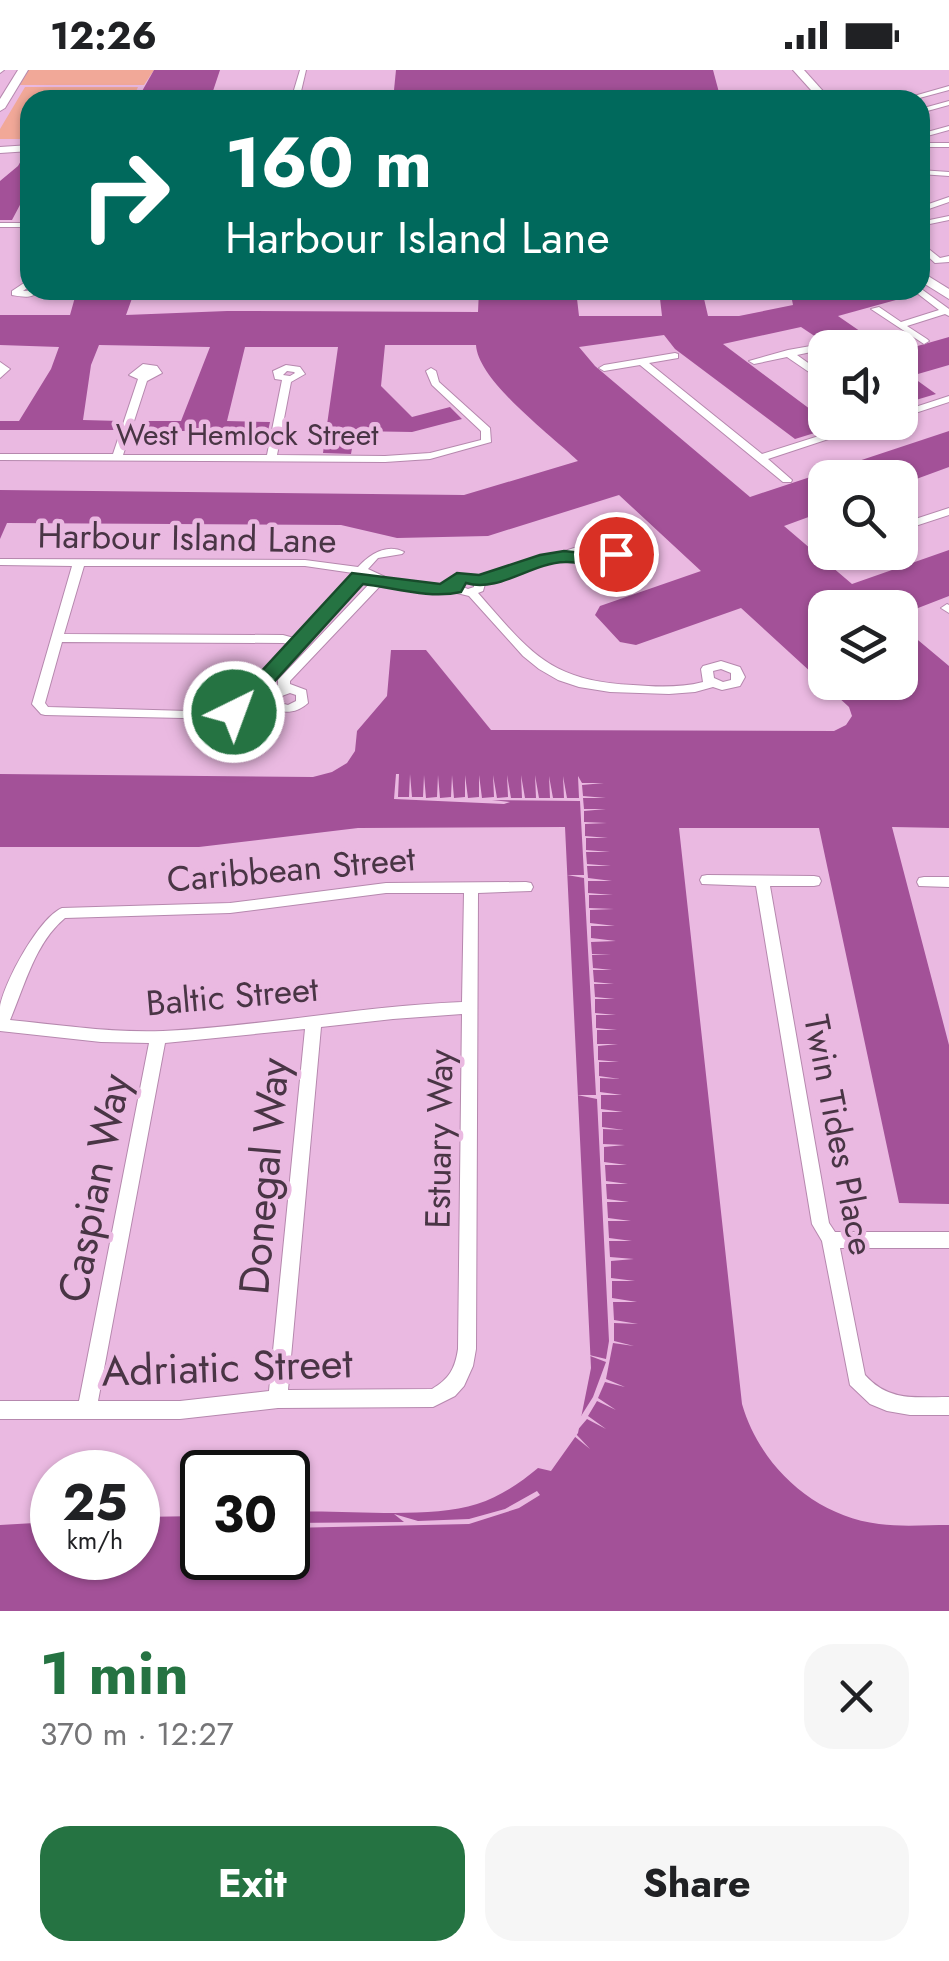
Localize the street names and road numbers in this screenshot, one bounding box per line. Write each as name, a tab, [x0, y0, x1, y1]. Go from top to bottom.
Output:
street label: West Hemlock Street	[116, 413, 379, 456]
street label: Harbour Island Lane	[37, 510, 337, 566]
street label: Caribbean Street	[165, 833, 418, 905]
street label: Baltic Street	[144, 964, 321, 1028]
street label: Twin Tides Place	[791, 1011, 887, 1259]
street label: Estuary Way	[412, 1048, 466, 1229]
street label: Donegal Way	[223, 1055, 305, 1297]
street label: Caspian Way	[42, 1068, 146, 1307]
street label: Adriatic Street	[100, 1332, 354, 1402]

